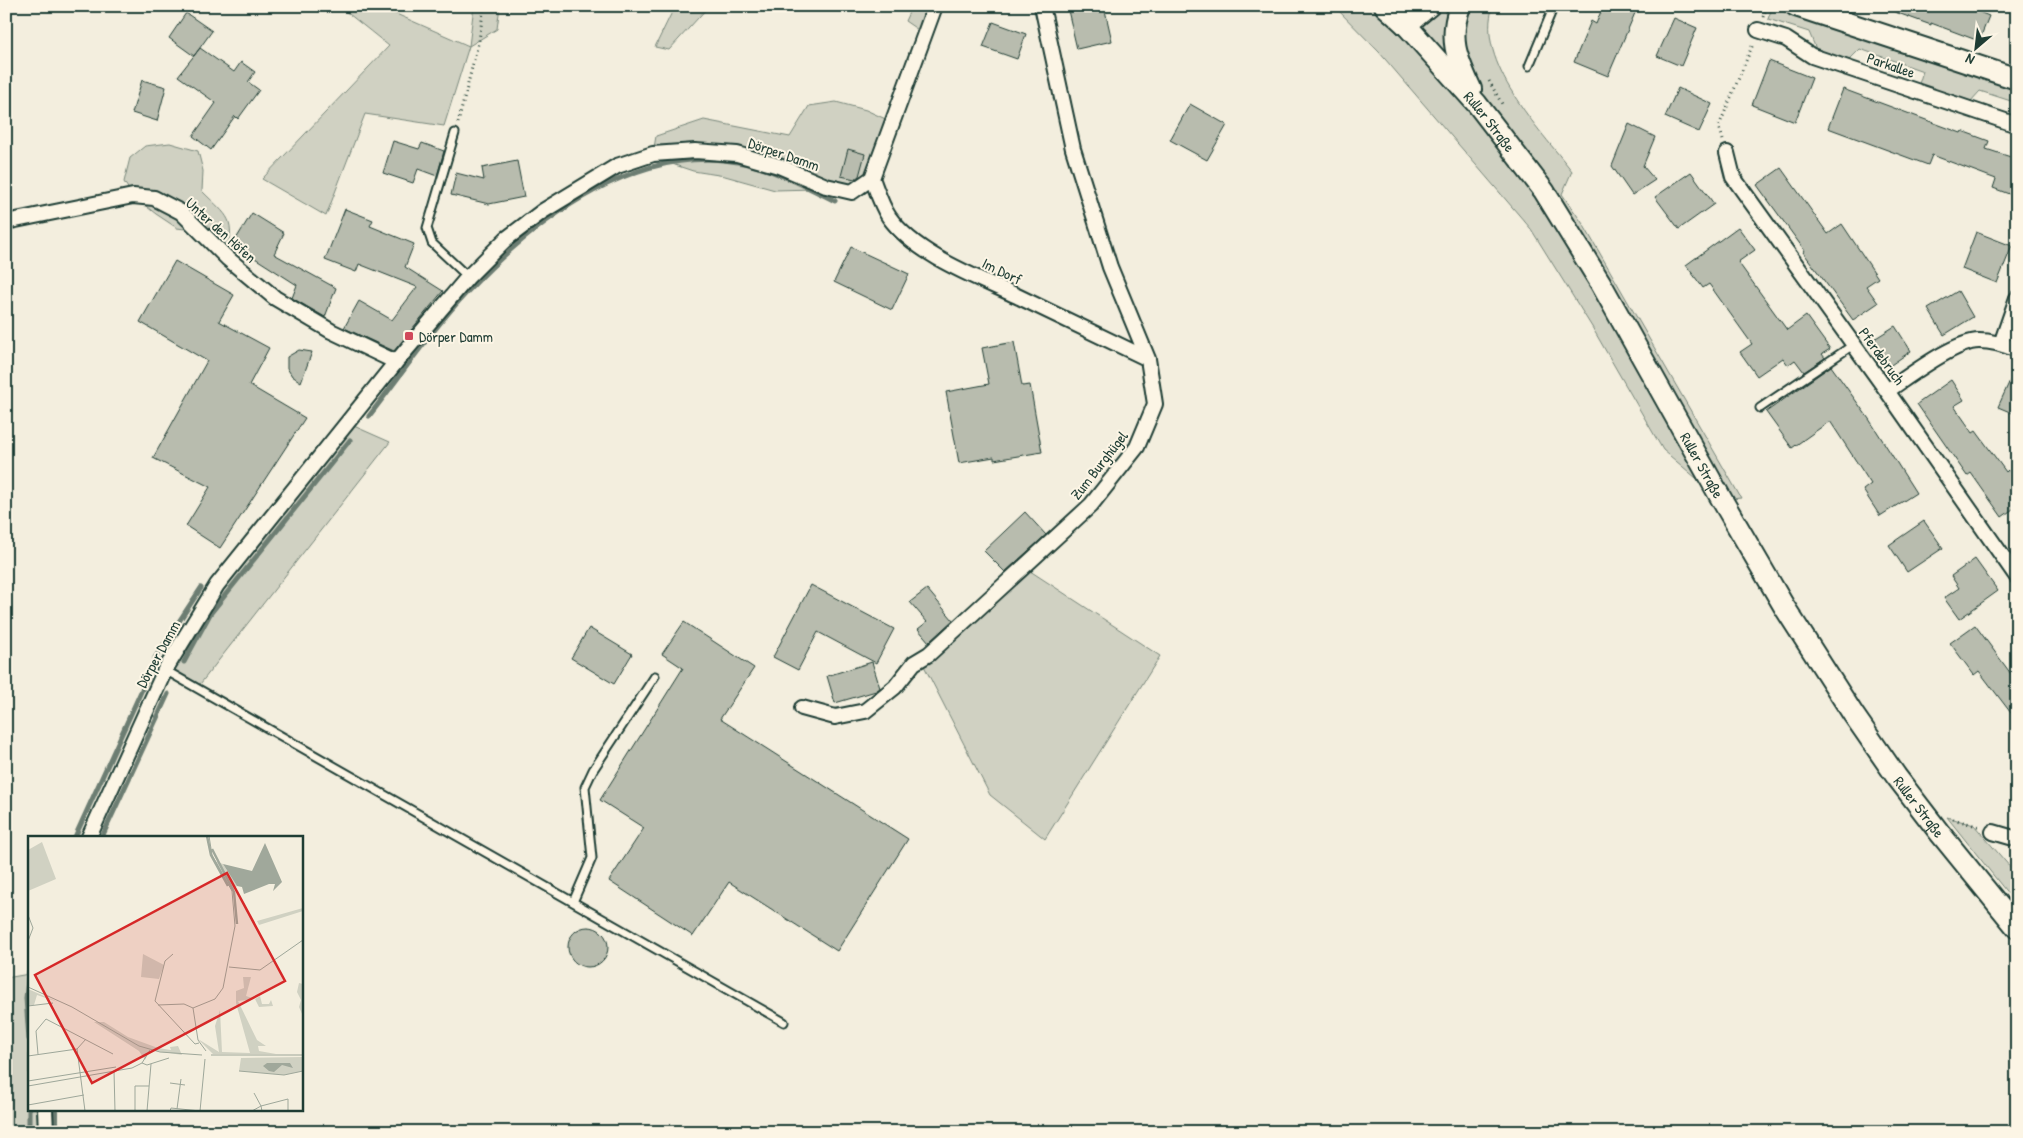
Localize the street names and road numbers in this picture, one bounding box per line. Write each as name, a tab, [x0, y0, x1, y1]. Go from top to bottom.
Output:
street label: Parkallee	[1864, 47, 1918, 83]
street label: Ruller Straße	[1459, 86, 1520, 156]
street label: Dörper Damm	[746, 132, 822, 176]
street label: Unter den Höfen	[181, 193, 261, 268]
street label: Im Dorf	[979, 252, 1026, 290]
street label: Pferdebruch	[1854, 323, 1910, 389]
street label: Zum Burghügel	[1065, 426, 1133, 504]
street label: Ruller Straße	[1676, 428, 1729, 502]
street label: Dörper Damm	[131, 617, 185, 691]
street label: Ruller Straße	[1889, 772, 1950, 842]

